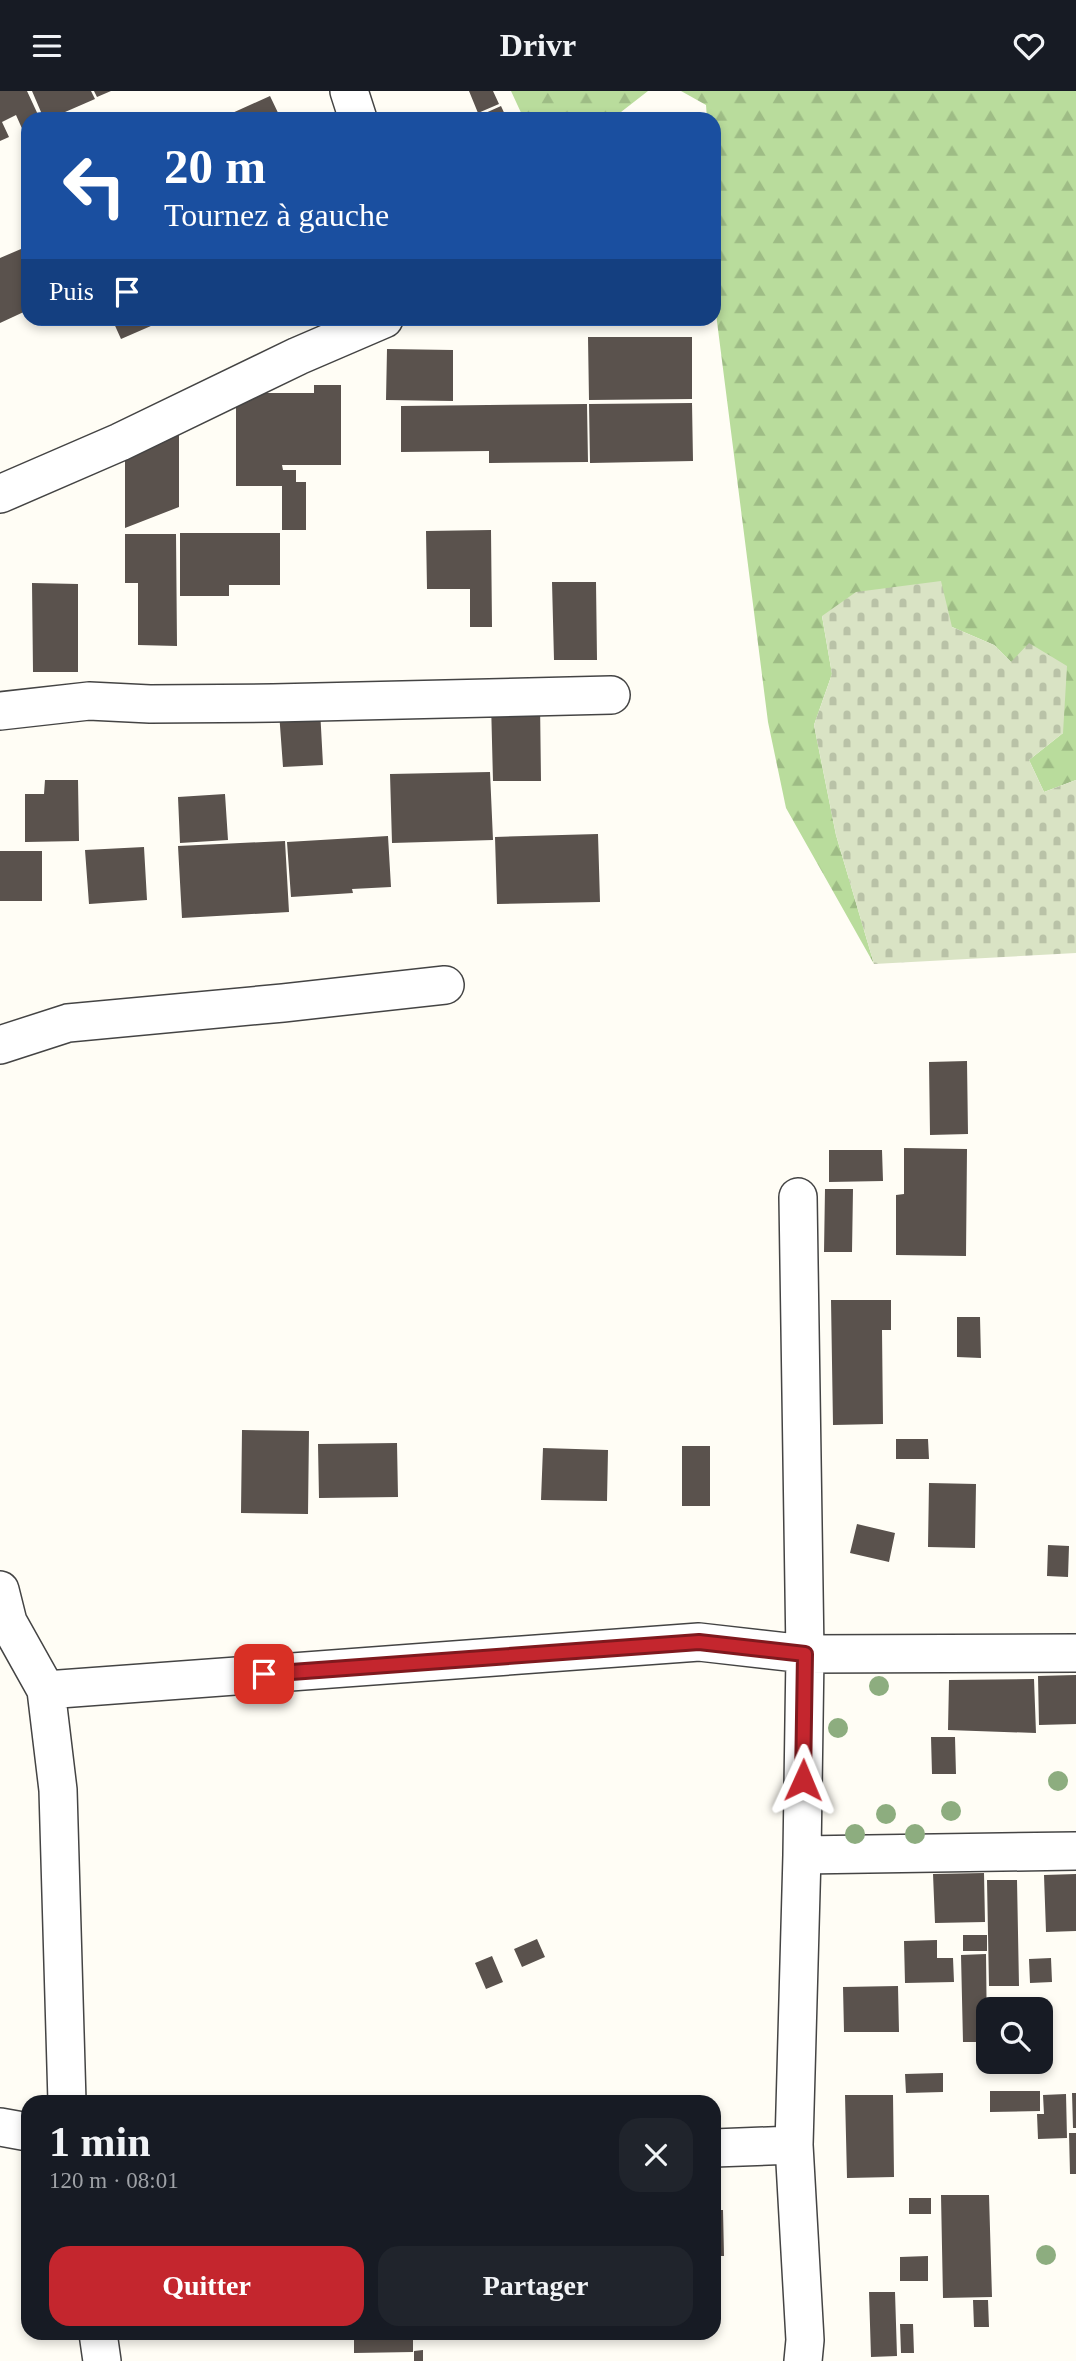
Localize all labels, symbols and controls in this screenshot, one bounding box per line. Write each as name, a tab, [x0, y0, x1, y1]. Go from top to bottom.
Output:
icon: menu	[28, 27, 66, 65]
text: Drivr	[500, 27, 576, 63]
icon: heart	[1010, 27, 1048, 65]
text: 20 m	[164, 139, 266, 194]
icon: left	[49, 140, 140, 231]
text: Tournez à gauche	[164, 197, 389, 233]
icon: arrive	[108, 273, 146, 311]
text: Puis	[49, 277, 94, 306]
pin	[234, 1644, 294, 1704]
icon: arrive	[245, 1655, 283, 1693]
position arrow	[766, 1743, 840, 1817]
map controls	[976, 1997, 1053, 2074]
button: search	[976, 1997, 1053, 2074]
button: close	[619, 2118, 693, 2192]
text: 1 min	[49, 2119, 151, 2165]
text: 120 m · 08:01	[49, 2168, 179, 2193]
button: Quitter	[49, 2246, 364, 2326]
button: Partager	[378, 2246, 693, 2326]

